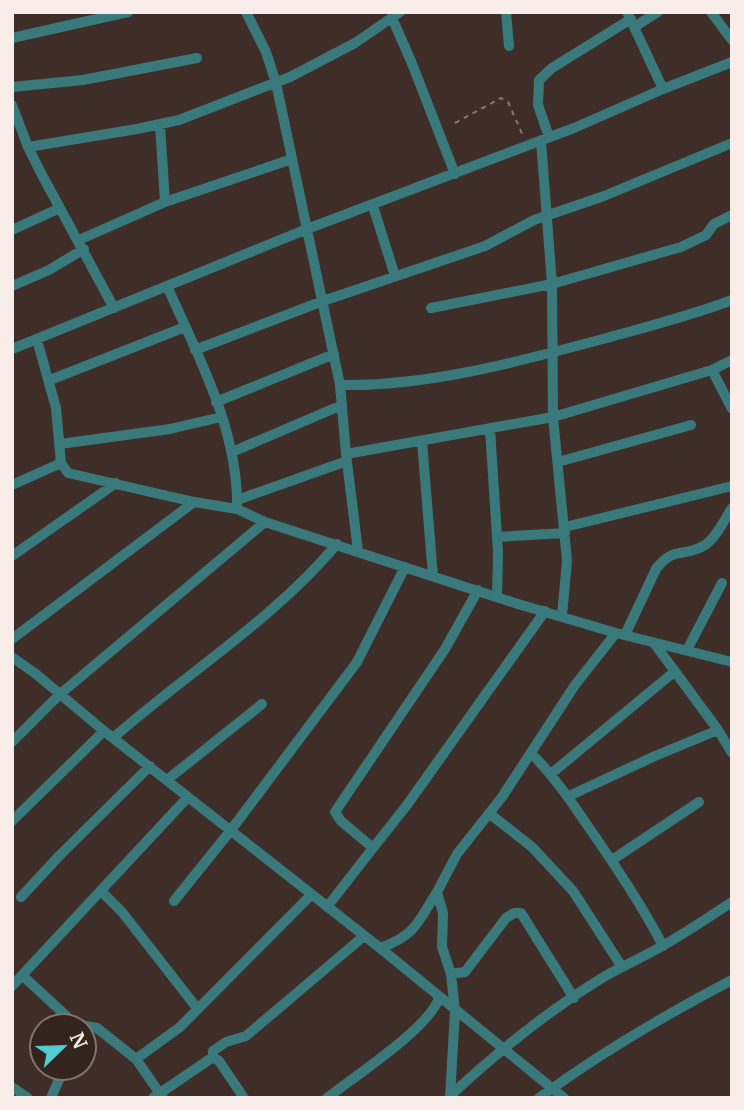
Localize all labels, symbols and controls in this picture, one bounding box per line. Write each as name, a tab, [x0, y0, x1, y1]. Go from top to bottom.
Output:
north arrow	[28, 1012, 98, 1082]
text: N	[65, 1029, 93, 1052]

